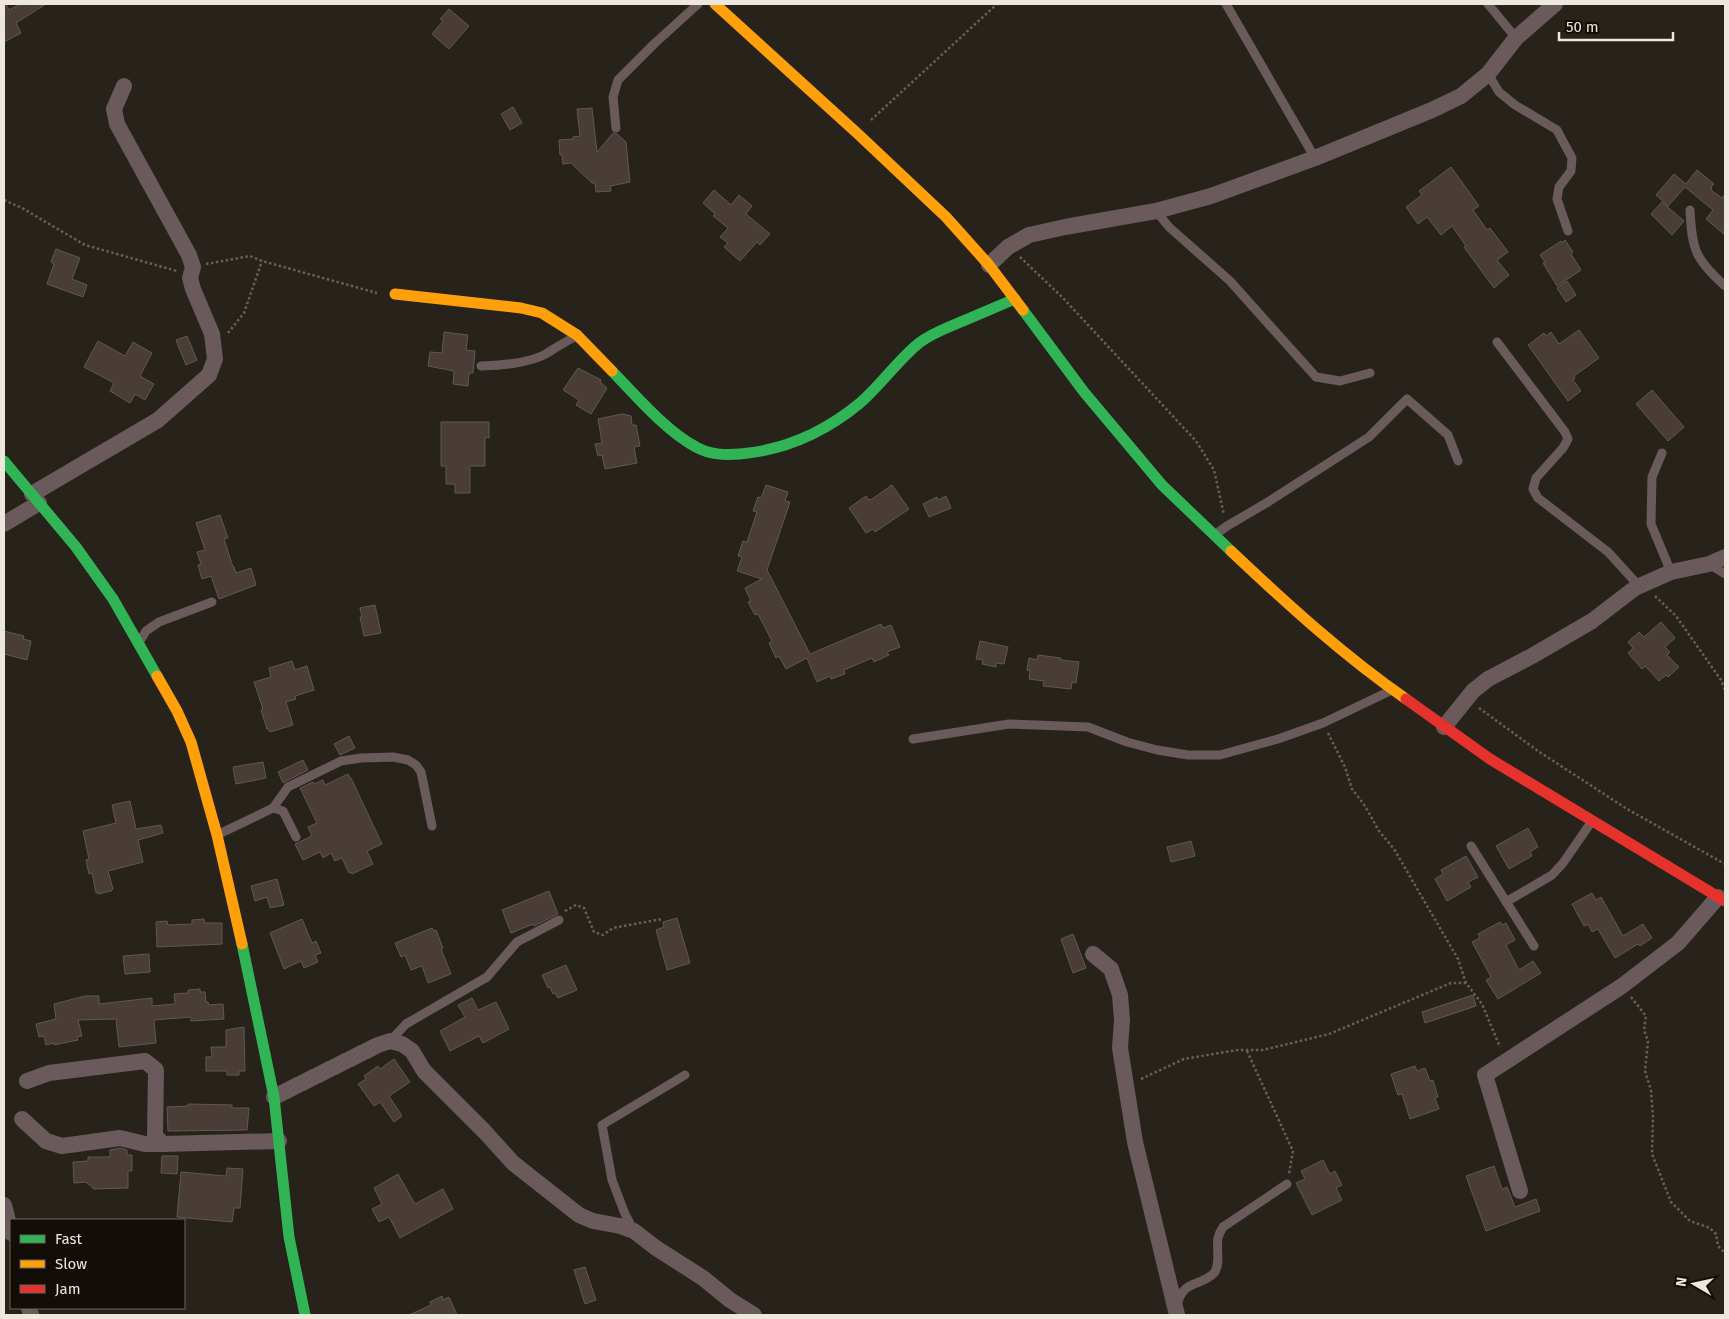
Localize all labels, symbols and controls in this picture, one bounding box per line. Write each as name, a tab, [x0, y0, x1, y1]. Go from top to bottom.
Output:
scale bar	[1559, 10, 1673, 42]
text: 50 m	[1566, 18, 1599, 36]
legend	[10, 1219, 185, 1309]
text: Fast	[55, 1230, 82, 1248]
text: Slow	[55, 1255, 87, 1273]
north arrow	[1669, 1259, 1719, 1309]
text: N	[1673, 1276, 1691, 1288]
text: Jam	[55, 1280, 81, 1298]

